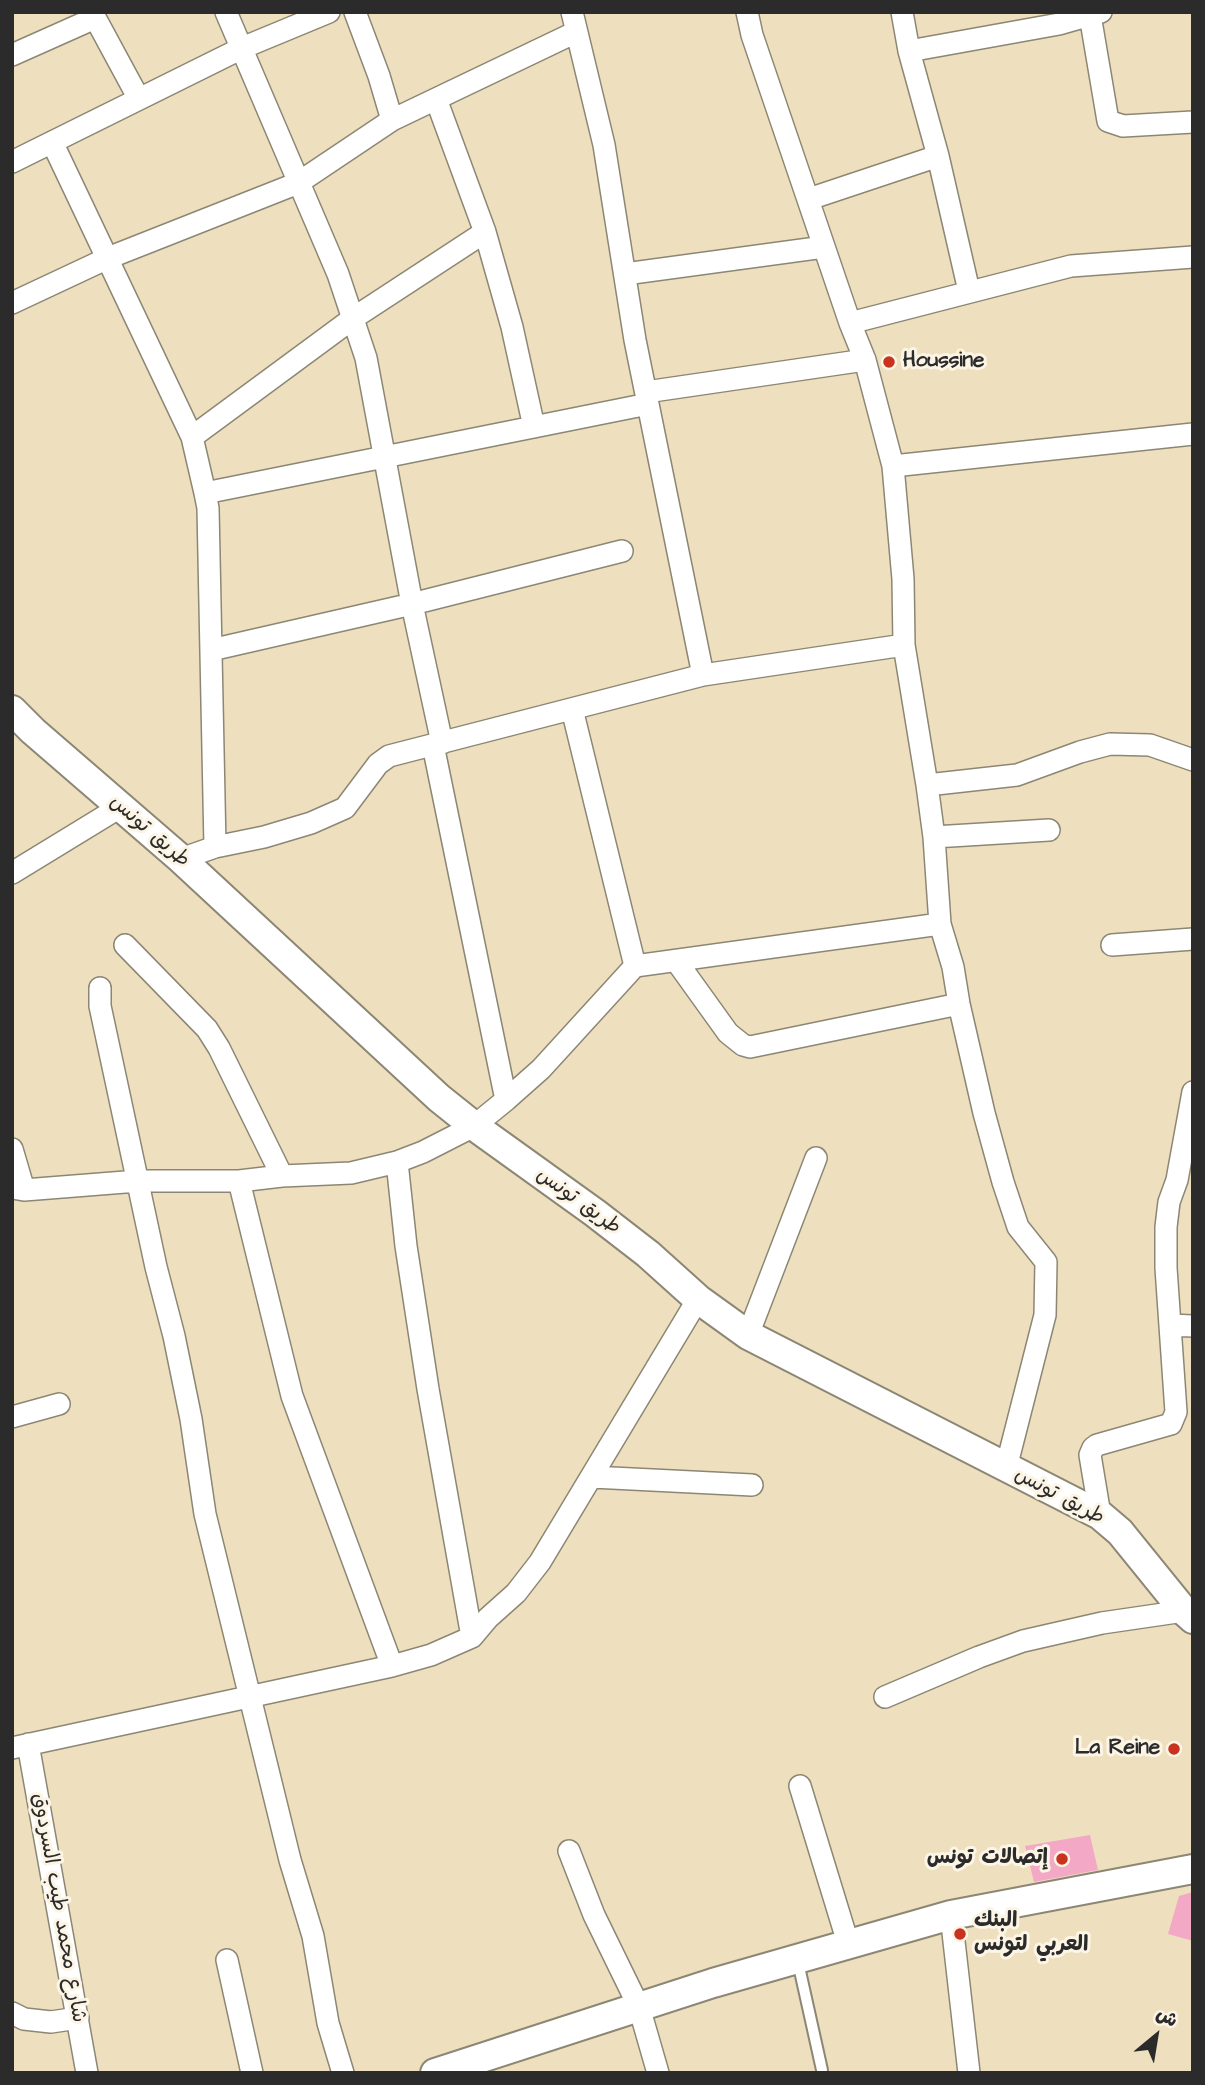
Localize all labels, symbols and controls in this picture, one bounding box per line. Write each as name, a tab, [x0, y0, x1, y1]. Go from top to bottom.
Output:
place label: Houssine	[903, 349, 984, 375]
marker: Houssine	[881, 354, 897, 370]
street label: طريق تونس	[104, 790, 194, 874]
street label: طريق تونس	[531, 1163, 625, 1241]
street label: طريق تونس	[1010, 1463, 1108, 1531]
place label: La Reine	[1075, 1736, 1160, 1762]
marker: La Reine	[1166, 1741, 1182, 1757]
street label: شارع محمد طيب السردوق	[25, 1791, 91, 2025]
place label: إتصالات تونس	[927, 1846, 1048, 1872]
marker: إتصالات تونس	[1054, 1851, 1070, 1867]
place label: البنك العربي لتونس	[974, 1909, 1088, 1959]
marker: البنك العربي لتونس	[952, 1926, 968, 1942]
text: ش	[1151, 2000, 1183, 2034]
north arrow	[1121, 2001, 1191, 2071]

